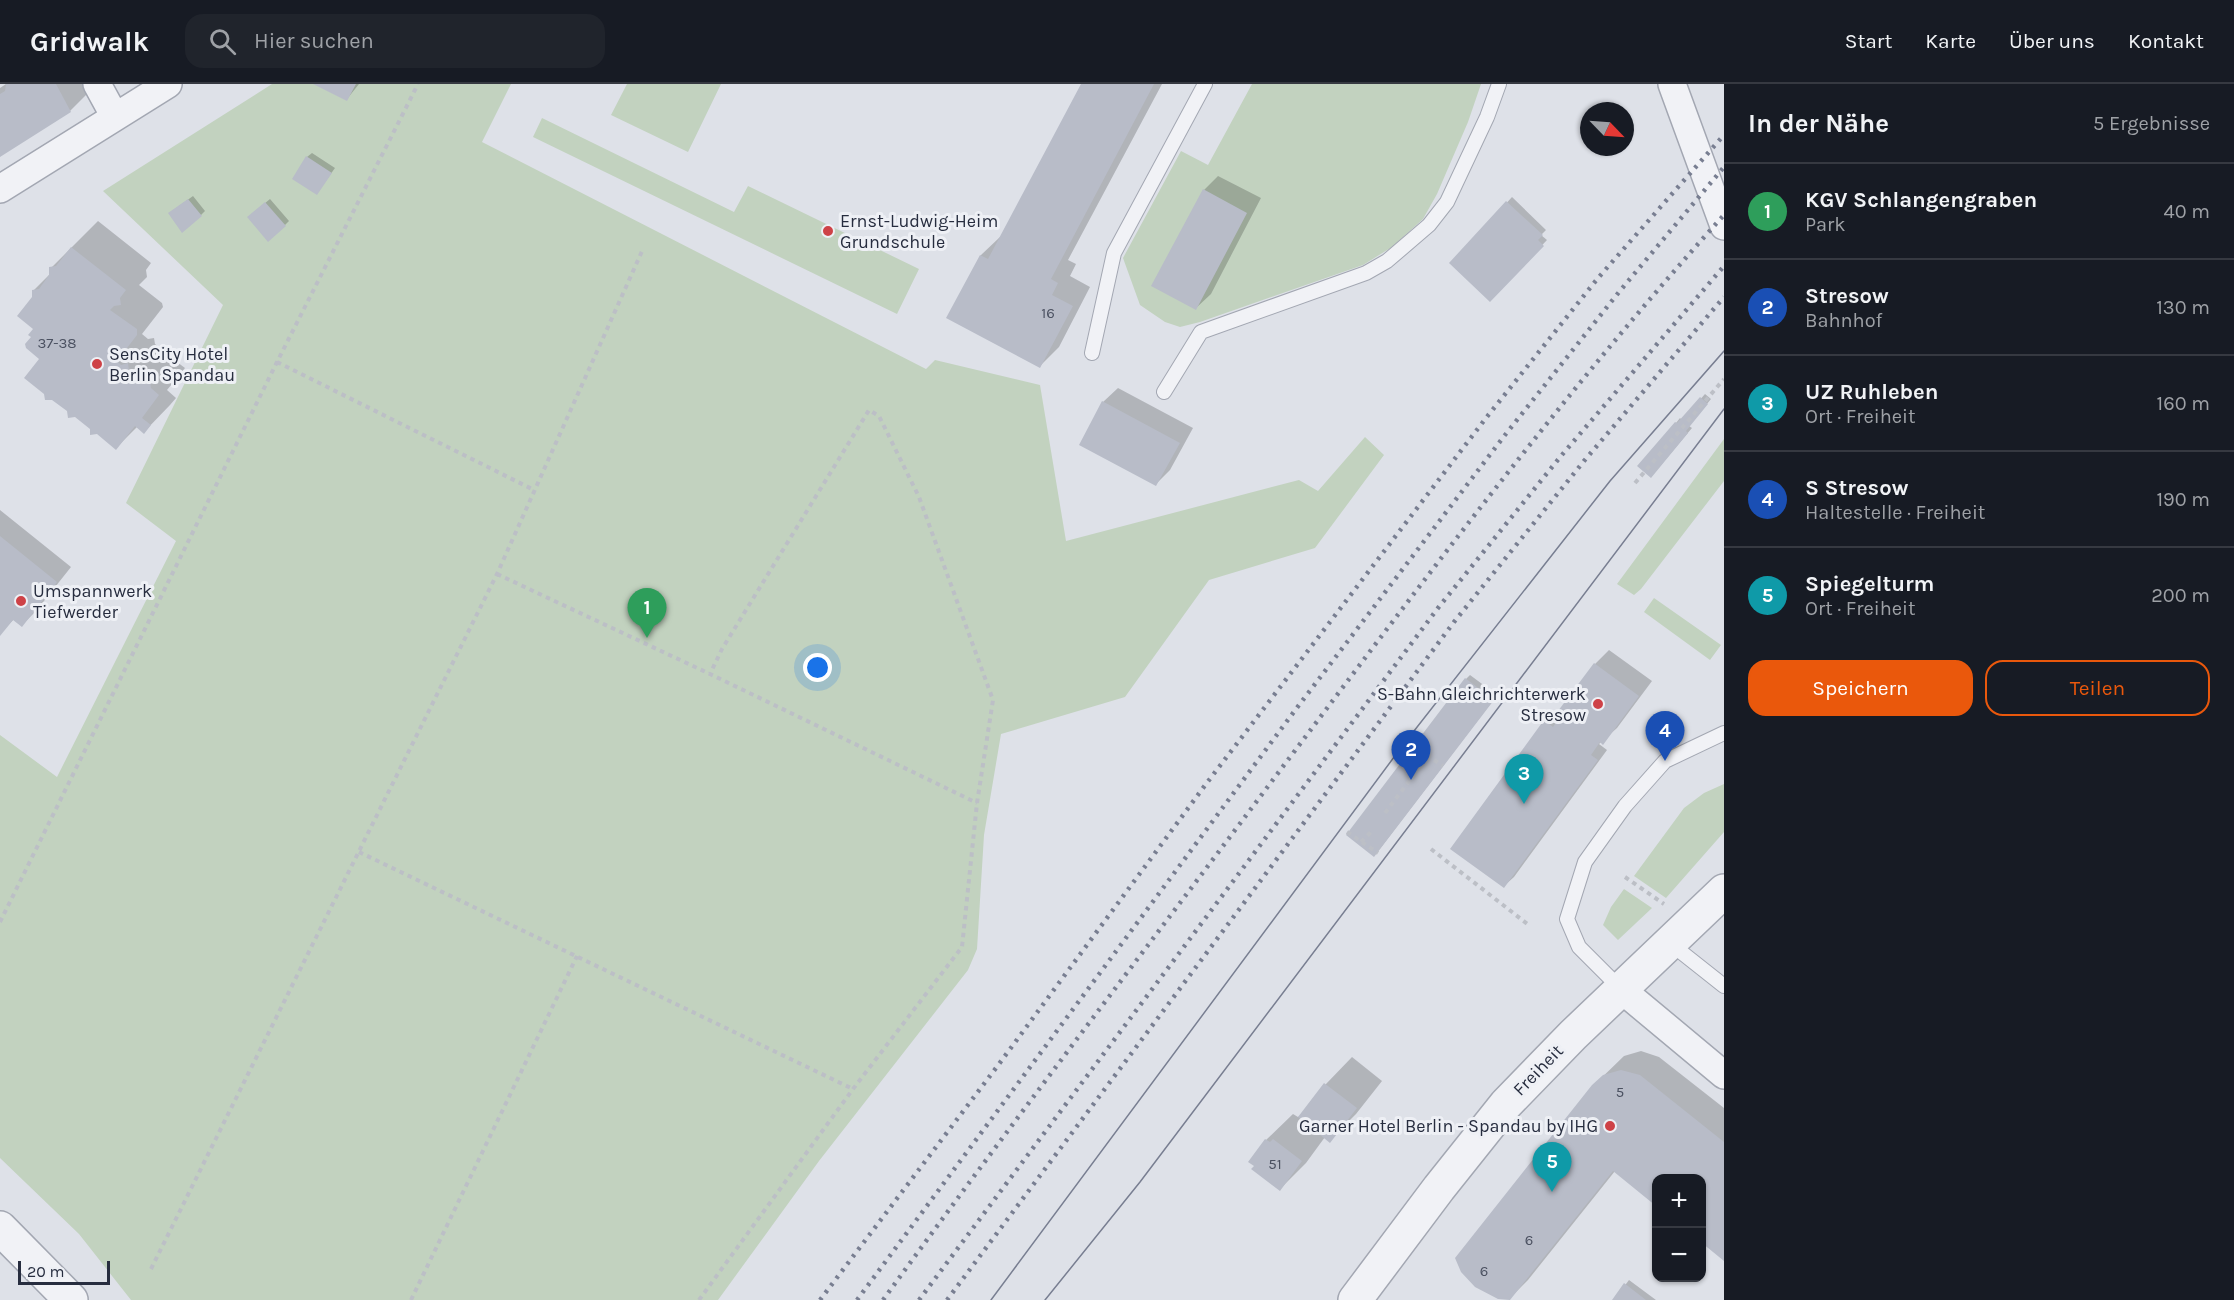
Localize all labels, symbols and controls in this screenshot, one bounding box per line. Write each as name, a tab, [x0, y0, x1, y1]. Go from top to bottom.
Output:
search box	[185, 14, 605, 68]
text: Gridwalk	[30, 25, 149, 58]
icon: search	[206, 25, 239, 58]
text: Hier suchen	[254, 28, 374, 54]
text: Start	[1845, 29, 1892, 53]
text: Karte	[1925, 29, 1976, 53]
text: Über uns	[2009, 29, 2095, 53]
text: Kontakt	[2128, 29, 2204, 53]
north arrow	[1580, 102, 1634, 156]
text: In der Nähe	[1748, 108, 1889, 139]
text: 5 Ergebnisse	[2093, 112, 2210, 135]
text: KGV Schlangengraben	[1805, 187, 2037, 213]
text: 1	[1764, 200, 1771, 223]
text: 40 m	[2164, 200, 2210, 223]
place label: Ernst-Ludwig-Heim Grundschule	[840, 210, 998, 253]
text: Park	[1805, 213, 1846, 236]
marker: Ernst-Ludwig-Heim Grundschule	[821, 224, 835, 238]
text: Stresow	[1805, 283, 1889, 309]
text: 2	[1761, 296, 1774, 319]
text: 130 m	[2156, 296, 2210, 319]
house number: 16	[1041, 304, 1055, 322]
text: Bahnhof	[1805, 309, 1882, 332]
house number: 37-38	[37, 334, 77, 352]
place label: SensCity Hotel Berlin Spandau	[109, 343, 235, 386]
marker: SensCity Hotel Berlin Spandau	[90, 357, 104, 371]
text: UZ Ruhleben	[1805, 379, 1938, 405]
text: 3	[1761, 392, 1774, 415]
text: 160 m	[2157, 392, 2210, 415]
text: Ort · Freiheit	[1805, 405, 1916, 428]
text: S Stresow	[1805, 475, 1908, 501]
text: 4	[1762, 488, 1773, 511]
text: 190 m	[2156, 488, 2210, 511]
text: Haltestelle · Freiheit	[1805, 501, 1985, 524]
text: Spiegelturm	[1805, 571, 1934, 597]
place label: Umspannwerk Tiefwerder	[33, 580, 152, 623]
text: 5	[1762, 584, 1773, 607]
text: 200 m	[2151, 584, 2210, 607]
pin: 1	[628, 588, 666, 638]
marker: Umspannwerk Tiefwerder	[14, 594, 28, 608]
text: Ort · Freiheit	[1805, 597, 1916, 620]
your location	[803, 653, 832, 682]
button: Speichern	[1748, 660, 1973, 716]
button: Teilen	[1985, 660, 2210, 716]
place label: S-Bahn Gleichrichterwerk Stresow	[1377, 683, 1586, 726]
marker: S-Bahn Gleichrichterwerk Stresow	[1591, 697, 1605, 711]
pin: 4	[1646, 712, 1684, 761]
pin: 2	[1392, 730, 1430, 780]
pin: 3	[1504, 754, 1544, 804]
street label: Freiheit	[1508, 1040, 1568, 1100]
house number: 5	[1616, 1083, 1624, 1101]
place label: Garner Hotel Berlin - Spandau by IHG	[1299, 1115, 1598, 1137]
marker: Garner Hotel Berlin - Spandau by IHG	[1603, 1119, 1617, 1133]
pin: 5	[1532, 1142, 1572, 1192]
house number: 51	[1268, 1155, 1282, 1173]
map controls	[1652, 1174, 1706, 1282]
button: +	[1652, 1174, 1706, 1228]
button: −	[1652, 1228, 1706, 1282]
house number: 6	[1525, 1231, 1533, 1249]
scale bar	[18, 1258, 110, 1286]
text: 20 m	[27, 1262, 65, 1281]
house number: 6	[1480, 1262, 1488, 1280]

